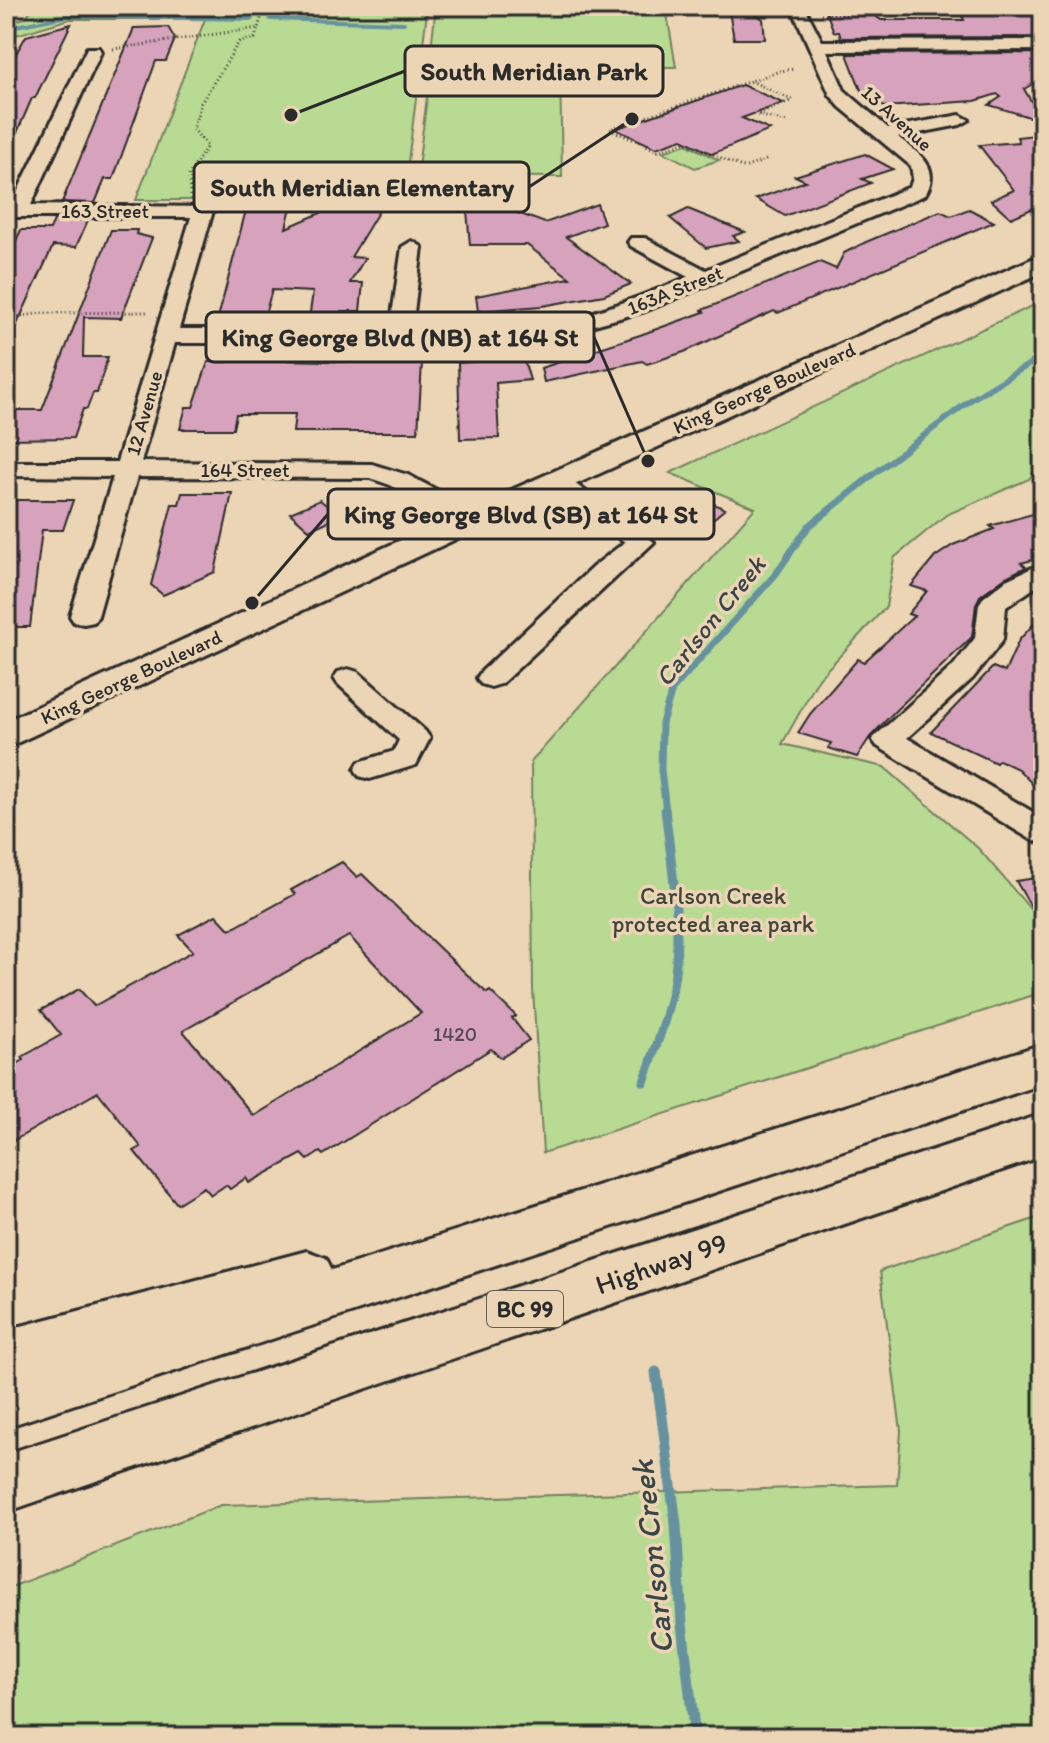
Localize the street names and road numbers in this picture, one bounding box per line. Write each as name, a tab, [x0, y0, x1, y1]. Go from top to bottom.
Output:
street label: 13 Avenue	[857, 80, 937, 156]
street label: 163 Street	[61, 199, 149, 223]
street label: 163A Street	[624, 260, 726, 320]
street label: King George Boulevard	[669, 337, 859, 439]
street label: 12 Avenue	[120, 368, 168, 458]
street label: 164 Street	[200, 458, 290, 482]
street label: King George Boulevard	[37, 624, 225, 729]
street label: Highway 99	[591, 1225, 731, 1301]
road number: BC 99	[487, 1291, 563, 1327]

